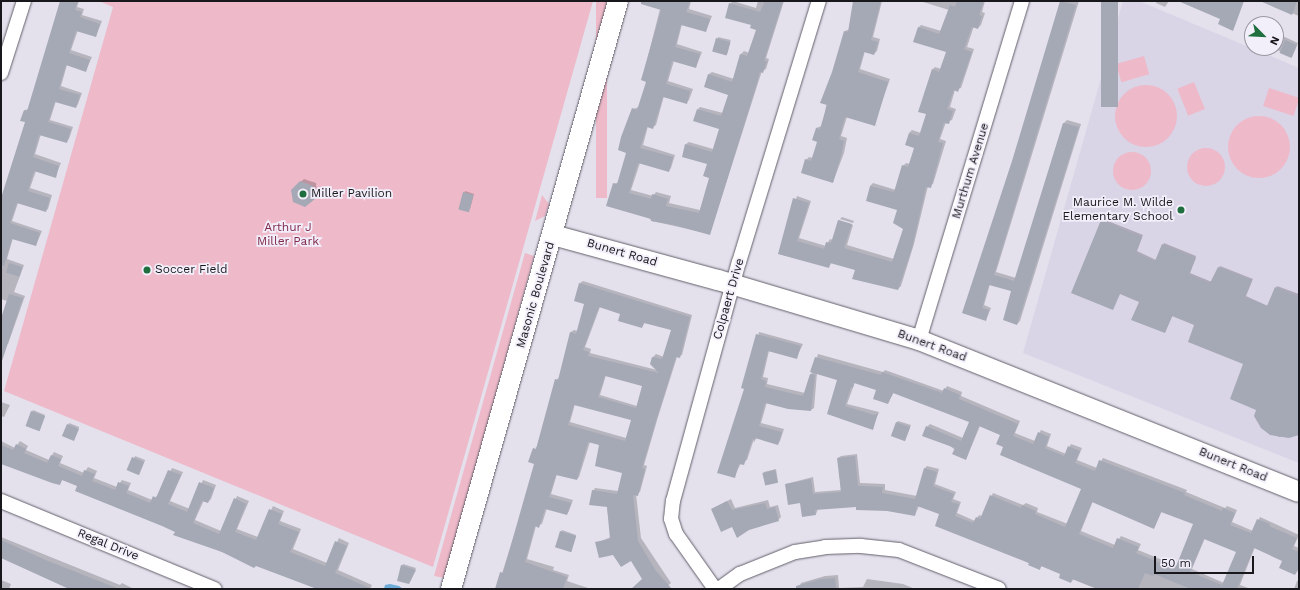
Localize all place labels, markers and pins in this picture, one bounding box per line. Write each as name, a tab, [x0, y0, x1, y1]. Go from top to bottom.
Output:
place label: Miller Pavilion	[311, 187, 393, 201]
marker: Miller Pavilion	[298, 189, 308, 199]
place label: Maurice M. Wilde Elementary School	[1062, 196, 1173, 224]
marker: Maurice M. Wilde Elementary School	[1176, 205, 1186, 215]
place label: Soccer Field	[155, 263, 228, 277]
marker: Soccer Field	[142, 265, 152, 275]

